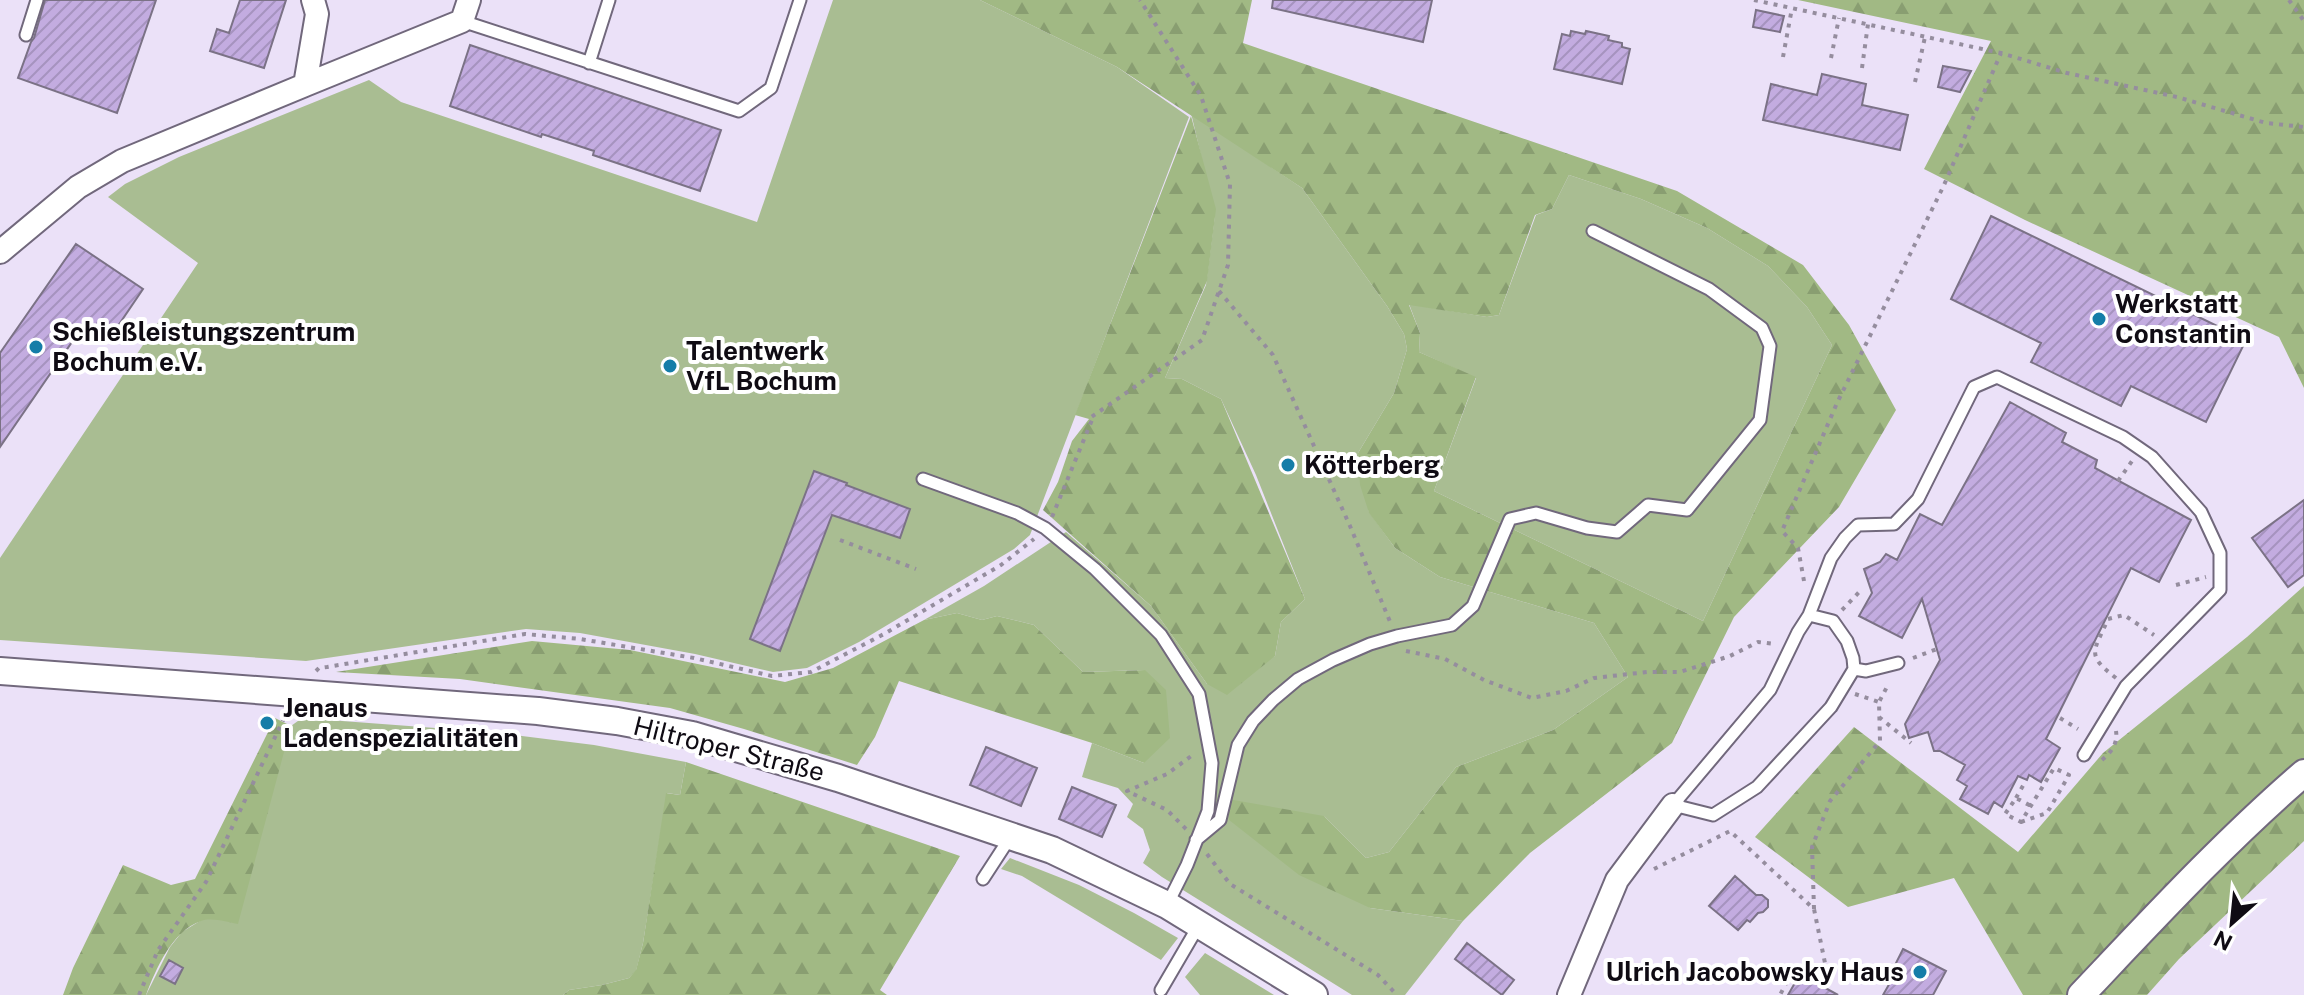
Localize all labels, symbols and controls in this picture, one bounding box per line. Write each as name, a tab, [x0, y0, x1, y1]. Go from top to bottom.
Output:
place label: Werkstatt Constantin	[2115, 288, 2251, 349]
marker: Werkstatt Constantin	[2090, 310, 2108, 328]
place label: Schießleistungszentrum Bochum e.V.	[52, 316, 355, 377]
place label: Talentwerk VfL Bochum	[686, 335, 837, 396]
marker: Schießleistungszentrum Bochum e.V.	[27, 338, 45, 356]
marker: Talentwerk VfL Bochum	[661, 357, 679, 375]
place label: Kötterberg	[1304, 449, 1440, 480]
marker: Kötterberg	[1279, 456, 1297, 474]
place label: Jenaus Ladenspezialitäten	[283, 692, 519, 753]
street label: Hiltroper Straße	[630, 710, 828, 787]
marker: Jenaus Ladenspezialitäten	[258, 714, 276, 732]
north arrow	[2192, 883, 2272, 963]
text: N	[2209, 925, 2236, 956]
place label: Ulrich Jacobowsky Haus	[1605, 956, 1904, 987]
marker: Ulrich Jacobowsky Haus	[1911, 963, 1929, 981]

